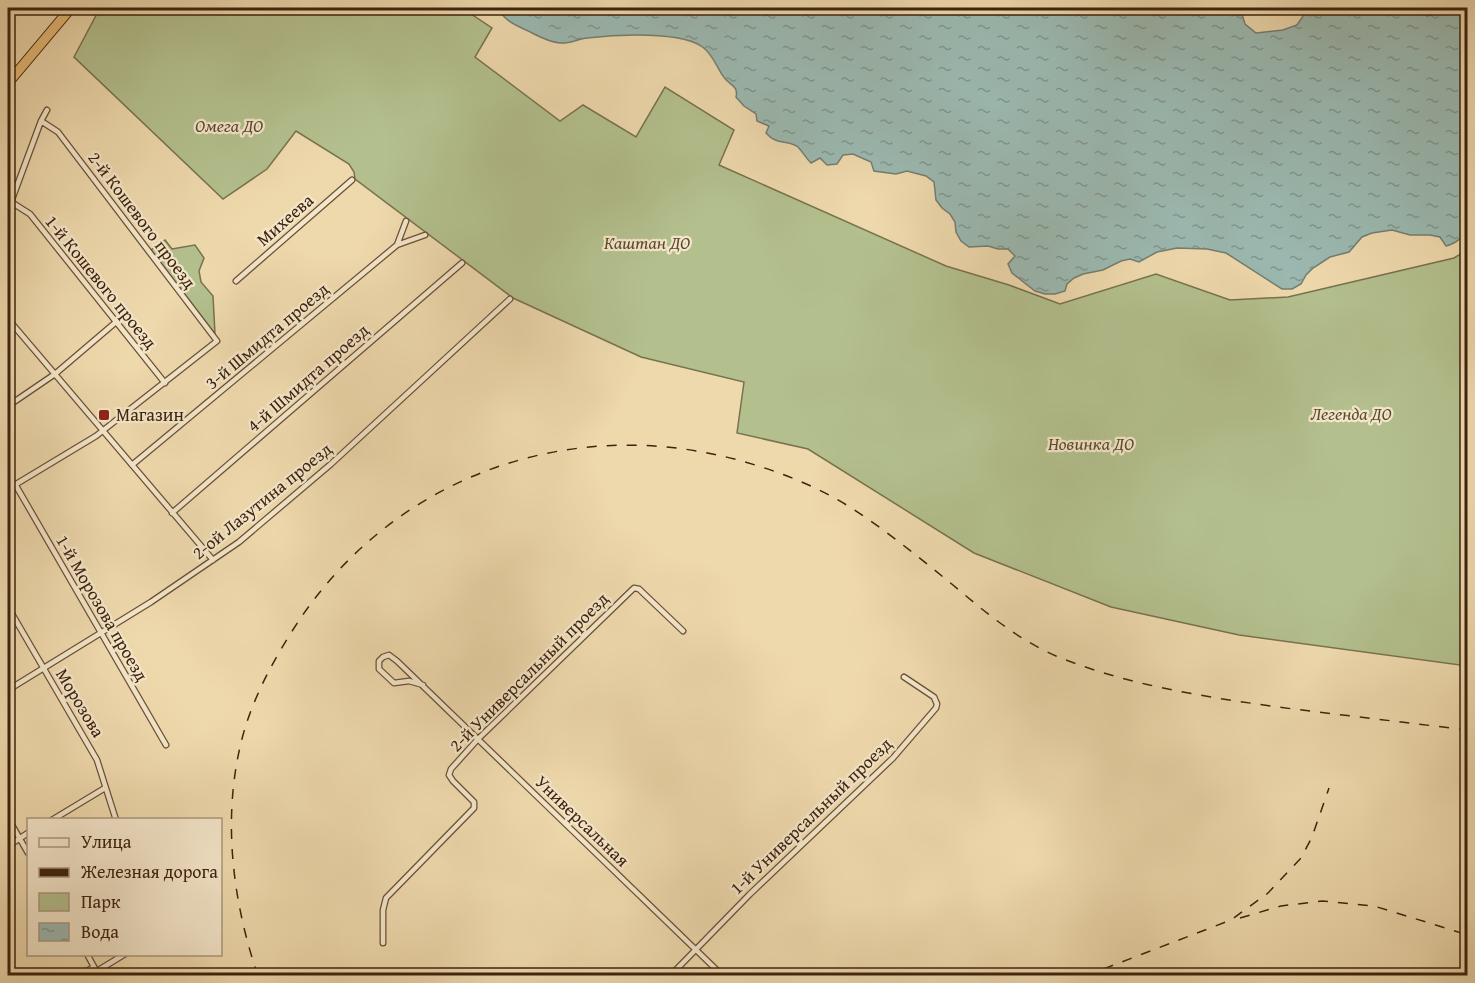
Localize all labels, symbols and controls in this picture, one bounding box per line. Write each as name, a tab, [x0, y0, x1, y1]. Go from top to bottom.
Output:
park label: Омега ДО	[195, 112, 263, 139]
street label: 2-й Кошевого проезд	[82, 145, 203, 294]
street label: Михеева	[250, 187, 320, 252]
street label: 1-й Кошевого проезд	[39, 209, 164, 355]
park label: Каштан ДО	[604, 229, 690, 256]
street label: 3-й Шмидта проезд	[199, 276, 335, 396]
street label: 4-й Шмидта проезд	[241, 317, 375, 438]
park label: Легенда ДО	[1311, 400, 1391, 427]
place label: Магазин	[116, 401, 184, 428]
marker: Магазин	[97, 408, 111, 422]
park label: Новинка ДО	[1048, 430, 1134, 457]
street label: 2-ой Лазутина проезд	[186, 436, 338, 566]
street label: 1-й Морозова проезд	[49, 529, 156, 686]
street label: 2-й Универсальный проезд	[443, 585, 615, 758]
street label: Морозова	[49, 663, 112, 743]
street label: 1-й Универсальный проезд	[723, 731, 898, 900]
street label: Универсальная	[529, 769, 636, 873]
legend	[27, 818, 222, 956]
text: Улица	[81, 828, 132, 855]
text: Железная дорога	[80, 858, 218, 885]
text: Парк	[81, 888, 121, 915]
text: Вода	[81, 918, 119, 945]

